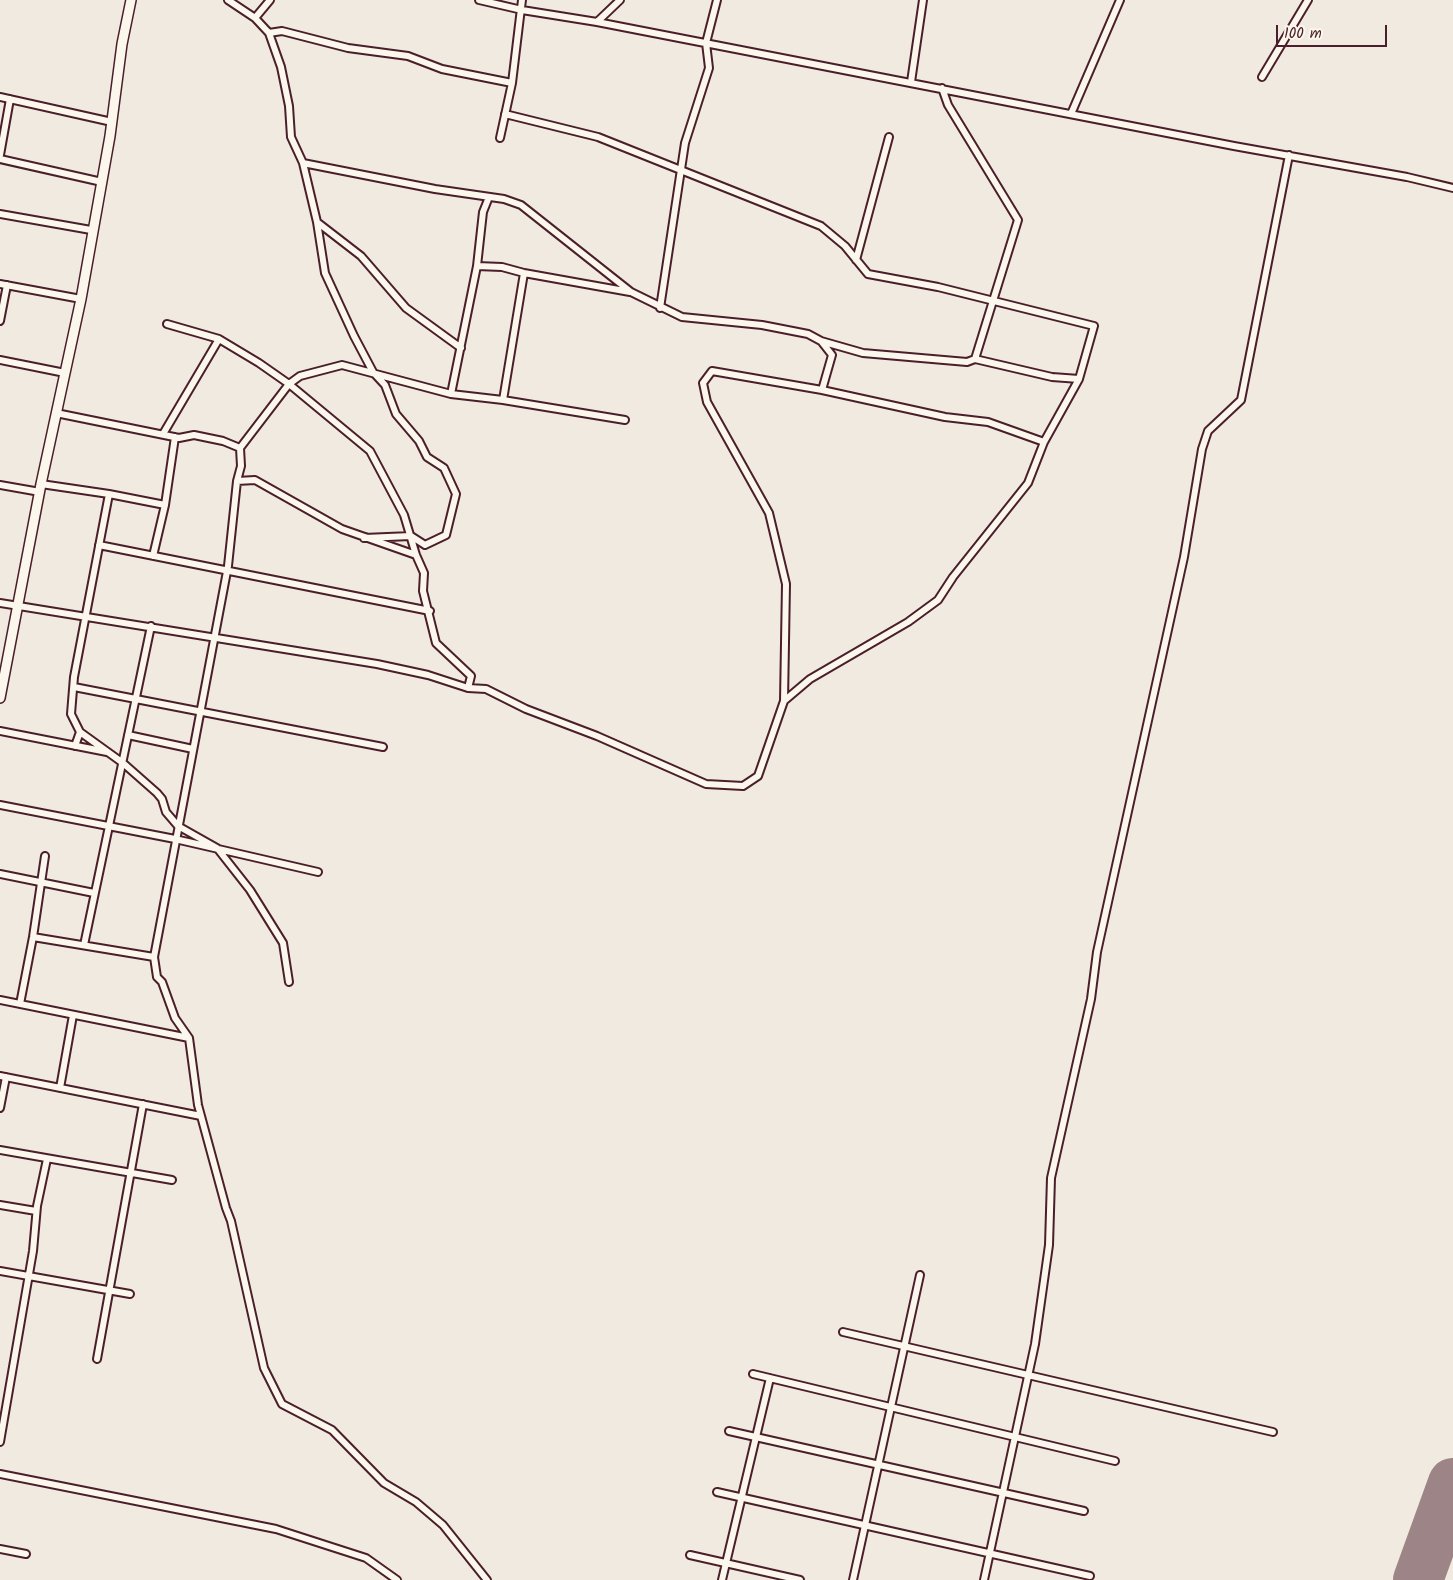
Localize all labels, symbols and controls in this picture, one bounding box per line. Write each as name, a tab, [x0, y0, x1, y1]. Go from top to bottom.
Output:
scale bar	[1278, 15, 1389, 47]
text: 100 m	[1284, 22, 1322, 46]

